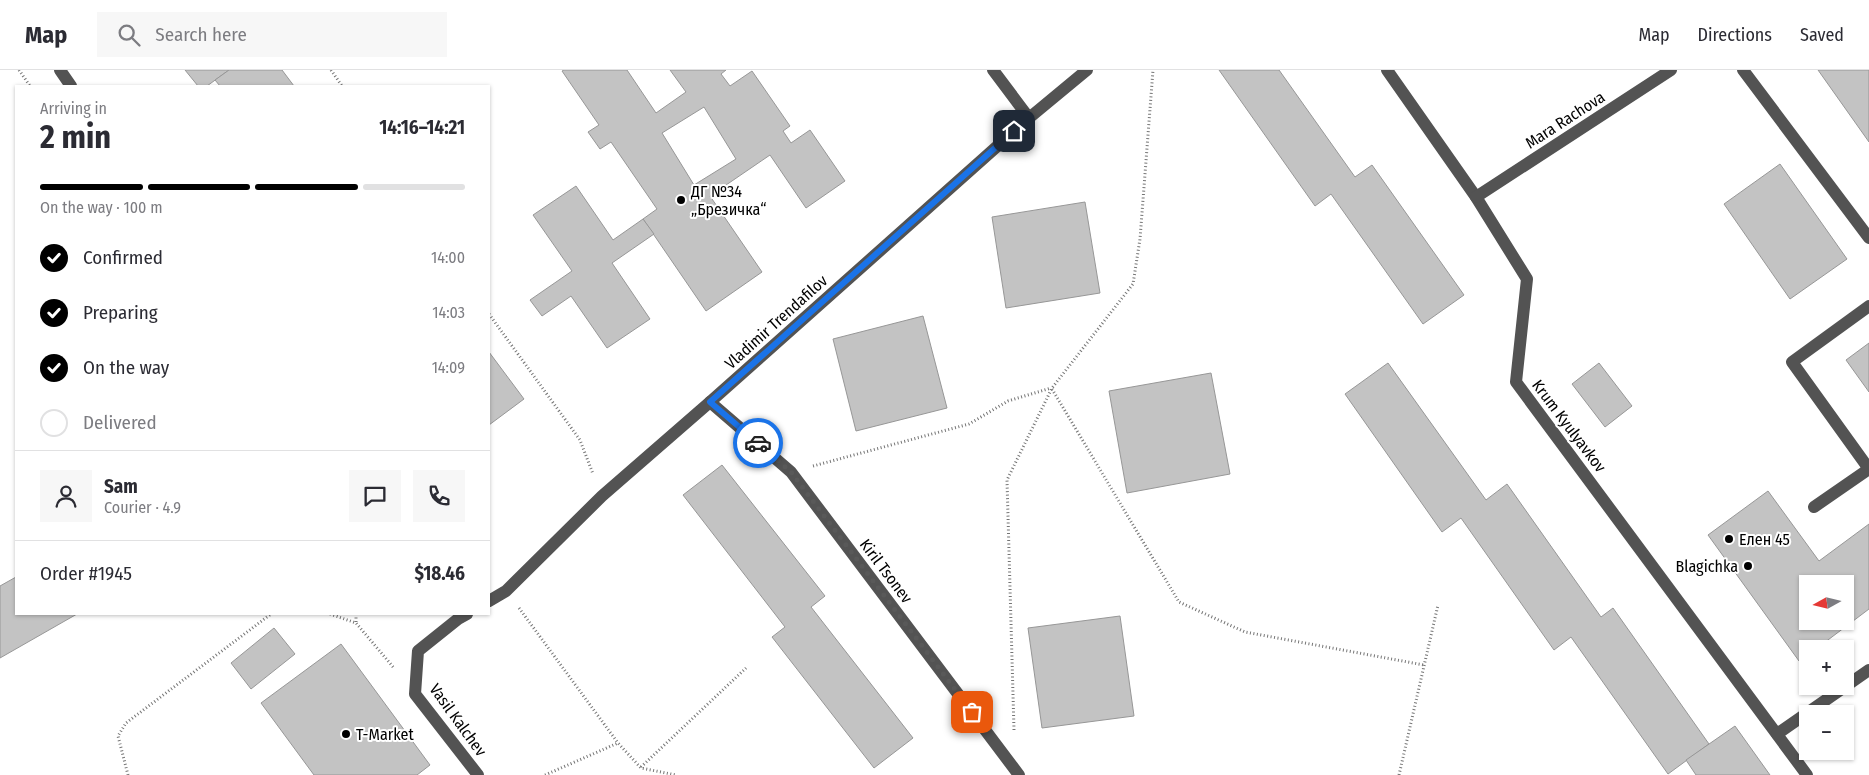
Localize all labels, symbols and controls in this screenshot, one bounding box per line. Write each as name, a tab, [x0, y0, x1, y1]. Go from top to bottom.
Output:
search box	[97, 12, 447, 57]
text: Map	[25, 21, 67, 49]
icon: search	[115, 21, 143, 49]
text: Search here	[155, 23, 247, 46]
text: Map	[1638, 24, 1670, 46]
text: Directions	[1698, 24, 1772, 46]
text: Saved	[1800, 24, 1844, 46]
street label: Mara Rachova	[1522, 87, 1608, 153]
text: Arriving in	[40, 99, 107, 118]
pin	[993, 110, 1035, 152]
text: 14:16–14:21	[379, 116, 465, 139]
icon: home	[1000, 117, 1028, 145]
text: 2 min	[40, 118, 111, 156]
place label: ДГ №34 „Брезичка“	[690, 182, 766, 219]
marker: ДГ №34 „Брезичка“	[675, 194, 687, 206]
text: On the way · 100 m	[40, 198, 162, 217]
icon: check	[40, 244, 68, 272]
text: Confirmed	[83, 246, 163, 269]
text: 14:00	[431, 248, 465, 267]
street label: Vladimir Trendafilov	[721, 271, 831, 373]
icon: check	[40, 299, 68, 327]
text: Preparing	[83, 301, 158, 324]
text: 14:03	[432, 303, 465, 322]
icon: check	[40, 354, 68, 382]
text: On the way	[83, 356, 169, 379]
text: 14:09	[432, 358, 465, 377]
street label: Krum Kyulyavkov	[1528, 376, 1610, 476]
text: Delivered	[83, 411, 157, 434]
courier	[733, 418, 783, 468]
icon: car	[744, 429, 772, 457]
button: person	[40, 470, 92, 522]
button: chat	[349, 470, 401, 522]
button: phone	[413, 470, 465, 522]
text: Sam	[104, 475, 138, 498]
text: Courier · 4.9	[104, 498, 181, 517]
place label: Елен 45	[1739, 530, 1790, 549]
marker: Елен 45	[1723, 533, 1735, 545]
street label: Kiril Tsonev	[856, 535, 916, 607]
place label: Blagichka	[1676, 557, 1738, 576]
marker: Blagichka	[1742, 560, 1754, 572]
text: Order #1945	[40, 562, 132, 585]
text: $18.46	[415, 562, 465, 585]
north arrow	[1799, 575, 1854, 630]
map controls	[1799, 575, 1854, 760]
button: +	[1799, 640, 1854, 695]
street label: Vasil Kalchev	[425, 680, 491, 760]
pin	[951, 691, 993, 733]
icon: bag	[958, 698, 986, 726]
button: −	[1799, 705, 1854, 760]
place label: T-Market	[356, 725, 415, 744]
marker: T-Market	[340, 728, 352, 740]

